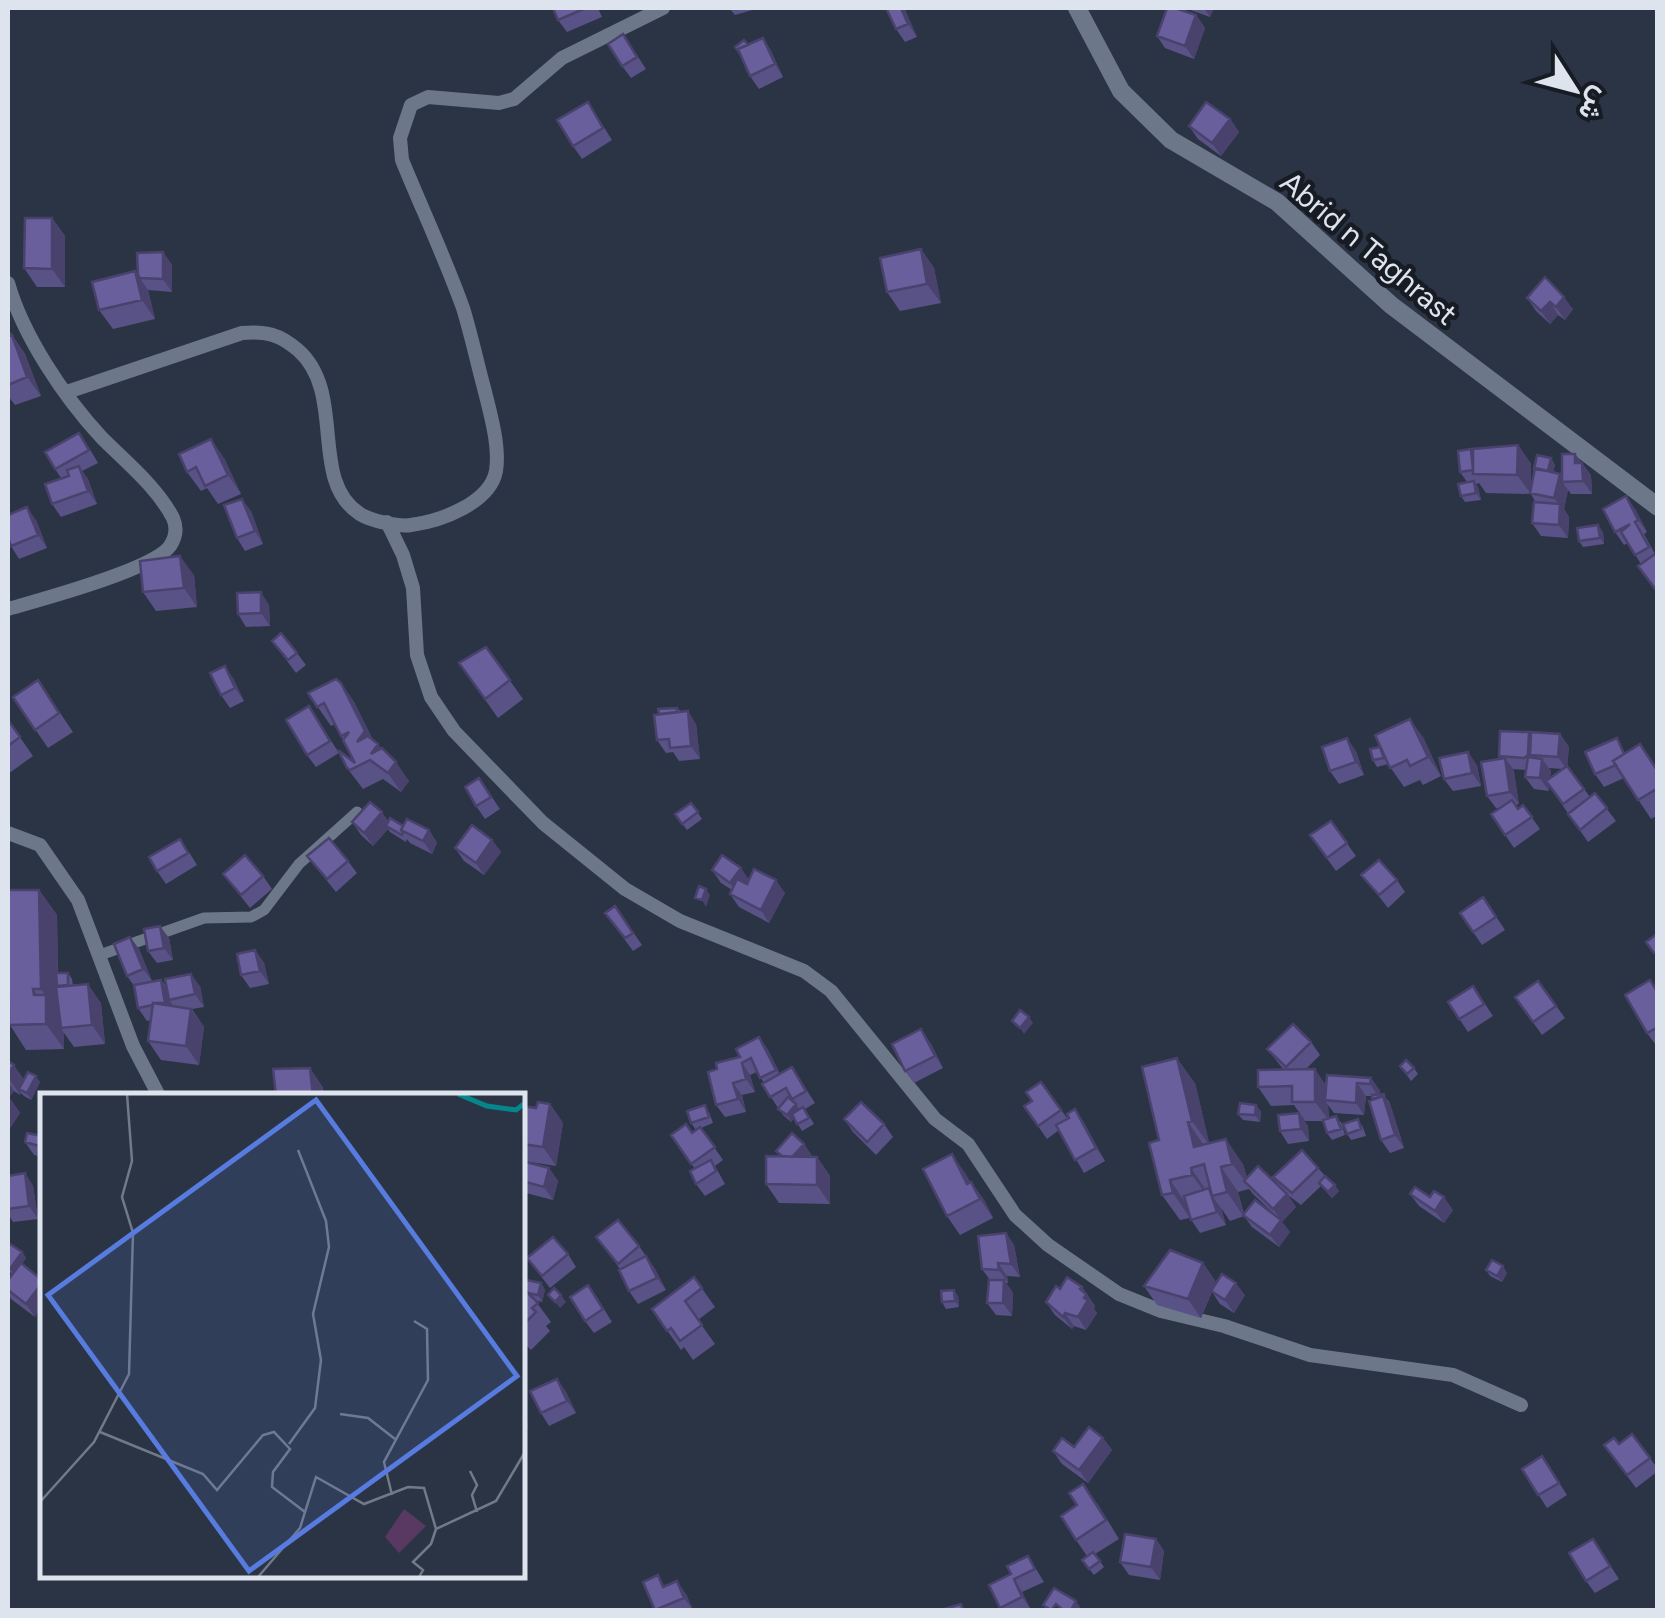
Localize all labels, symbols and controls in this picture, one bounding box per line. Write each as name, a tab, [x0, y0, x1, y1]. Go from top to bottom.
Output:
north arrow	[1525, 40, 1625, 140]
text: ش	[1572, 81, 1619, 128]
street label: Abrid n Taghrast	[1273, 163, 1465, 333]
inset map	[40, 1093, 525, 1578]

